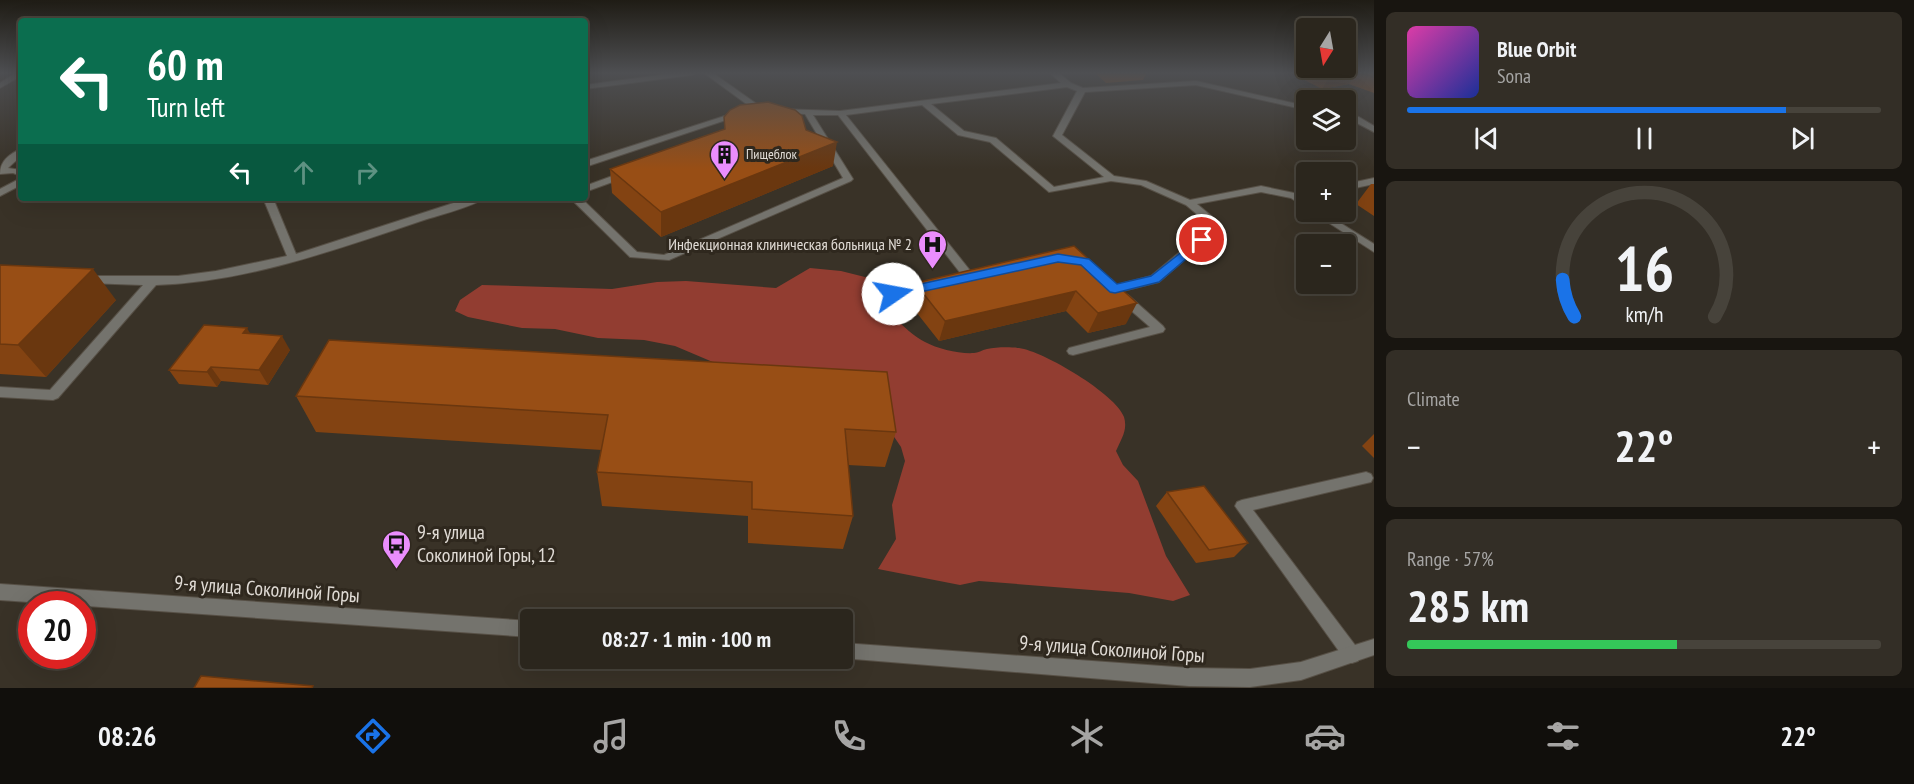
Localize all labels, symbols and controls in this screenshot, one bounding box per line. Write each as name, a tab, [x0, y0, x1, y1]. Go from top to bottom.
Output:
north arrow	[1296, 18, 1356, 78]
map controls	[1296, 18, 1356, 294]
text: Blue Orbit	[1497, 35, 1576, 63]
text: 60 m	[147, 37, 224, 92]
icon: left	[48, 42, 126, 120]
text: Sona	[1497, 63, 1531, 89]
text: Turn left	[147, 90, 225, 124]
button: layers	[1296, 90, 1356, 150]
icon: previous	[1470, 122, 1503, 155]
icon: pause	[1628, 122, 1661, 155]
icon: next	[1786, 122, 1819, 155]
building icon: Пищеблок	[709, 138, 741, 180]
place label: Пищеблок	[746, 145, 798, 163]
icon: left	[224, 156, 257, 189]
icon: ahead	[287, 156, 320, 189]
icon: right	[350, 156, 383, 189]
button: +	[1296, 162, 1356, 222]
pin	[1176, 214, 1227, 265]
icon: arrive	[1185, 223, 1218, 256]
text: 16	[1614, 227, 1674, 308]
hospital icon: Инфекционная клиническая больница № 2	[917, 228, 949, 270]
place label: Инфекционная клиническая больница № 2	[668, 234, 912, 254]
button: −	[1296, 234, 1356, 294]
position arrow	[861, 262, 925, 326]
text: km/h	[1625, 300, 1663, 328]
text: Climate	[1407, 386, 1460, 412]
text: 22°	[1614, 416, 1674, 474]
text: −	[1407, 425, 1421, 468]
text: +	[1867, 425, 1881, 468]
place label: 9-я улица Соколиной Горы, 12	[417, 519, 556, 568]
bus stop icon: 9-я улица Соколиной Горы, 12	[380, 528, 412, 570]
text: Range · 57%	[1407, 546, 1494, 572]
street label: 9-я улица Соколиной Горы	[173, 570, 361, 608]
text: 285 km	[1407, 576, 1529, 634]
speed limit sign: 20	[18, 591, 96, 669]
text: 08:27 · 1 min · 100 m	[602, 625, 771, 653]
street label: 9-я улица Соколиной Горы	[1018, 630, 1206, 668]
icon: directions	[352, 715, 394, 757]
icon: music	[590, 715, 632, 757]
icon: phone	[828, 715, 870, 757]
icon: climate	[1066, 715, 1108, 757]
icon: car	[1304, 715, 1346, 757]
icon: filters	[1542, 715, 1584, 757]
text: 08:26	[98, 719, 156, 753]
text: 22°	[1780, 719, 1816, 753]

